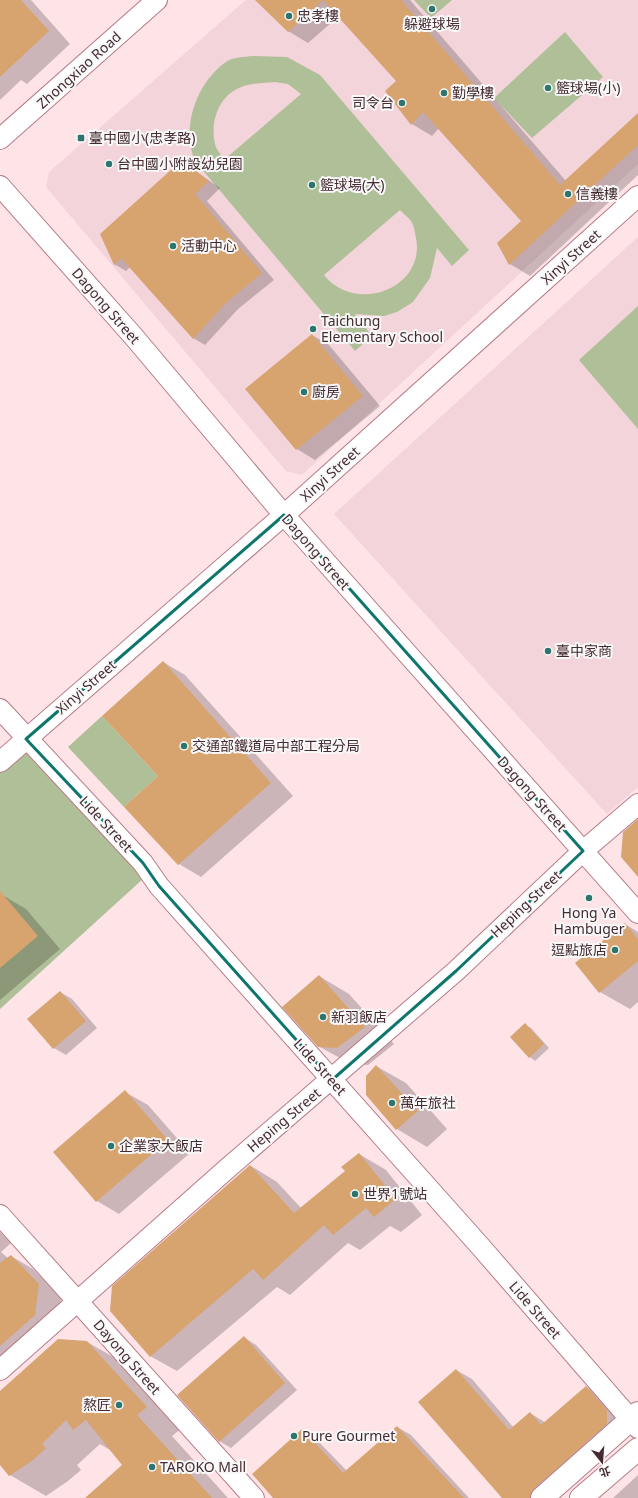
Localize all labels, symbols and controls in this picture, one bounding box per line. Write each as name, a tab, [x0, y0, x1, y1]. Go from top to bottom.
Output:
marker: 躲避球場	[427, 4, 437, 14]
place label: 忠孝樓	[297, 6, 339, 25]
marker: 忠孝樓	[284, 11, 294, 21]
place label: 躲避球場	[404, 14, 460, 33]
street label: Zhongxiao Road	[33, 27, 125, 112]
place label: 籃球場(小)	[556, 78, 620, 97]
place label: 勤學樓	[452, 83, 494, 102]
marker: 籃球場(小)	[543, 83, 553, 93]
marker: 勤學樓	[439, 88, 449, 98]
place label: 司令台	[352, 93, 394, 112]
marker: 司令台	[397, 98, 407, 108]
place label: 臺中國小(忠孝路)	[89, 128, 195, 147]
marker: 臺中國小(忠孝路)	[76, 133, 86, 143]
place label: 台中國小附設幼兒園	[117, 154, 243, 173]
marker: 台中國小附設幼兒園	[104, 159, 114, 169]
place label: 籃球場(大)	[320, 175, 384, 194]
marker: 籃球場(大)	[307, 180, 317, 190]
place label: 信義樓	[576, 184, 618, 203]
marker: 信義樓	[563, 189, 573, 199]
street label: Xinyi Street	[537, 225, 605, 288]
place label: 活動中心	[181, 236, 237, 255]
marker: 活動中心	[168, 241, 178, 251]
street label: Dagong Street	[68, 264, 145, 348]
place label: Taichung Elementary School	[321, 311, 443, 346]
marker: Taichung Elementary School	[308, 324, 318, 334]
place label: 廚房	[312, 382, 340, 401]
marker: 廚房	[299, 387, 309, 397]
street label: Xinyi Street	[296, 442, 364, 505]
street label: Dagong Street	[278, 510, 355, 594]
place label: 臺中家商	[556, 641, 612, 660]
marker: 臺中家商	[543, 646, 553, 656]
street label: Xinyi Street	[52, 655, 120, 718]
place label: 交通部鐵道局中部工程分局	[192, 736, 360, 755]
marker: 交通部鐵道局中部工程分局	[179, 741, 189, 751]
street label: Dagong Street	[493, 752, 571, 835]
street label: Lide Street	[75, 792, 137, 856]
street label: Heping Street	[486, 866, 565, 941]
marker: Hong Ya Hambuger	[584, 893, 594, 903]
place label: Hong Ya Hambuger	[554, 903, 625, 938]
place label: 逗點旅店	[551, 940, 607, 959]
marker: 逗點旅店	[610, 945, 620, 955]
place label: 新羽飯店	[331, 1007, 387, 1026]
marker: 新羽飯店	[318, 1012, 328, 1022]
street label: Lide Street	[290, 1034, 351, 1099]
street label: Heping Street	[243, 1083, 324, 1156]
place label: 萬年旅社	[400, 1093, 456, 1112]
marker: 萬年旅社	[387, 1098, 397, 1108]
place label: 企業家大飯店	[119, 1136, 203, 1155]
marker: 企業家大飯店	[106, 1141, 116, 1151]
place label: 世界1號站	[363, 1184, 427, 1203]
marker: 世界1號站	[350, 1189, 360, 1199]
street label: Lide Street	[505, 1277, 566, 1342]
street label: Dayong Street	[89, 1315, 165, 1398]
place label: 熬匠	[83, 1395, 111, 1414]
marker: 熬匠	[114, 1400, 124, 1410]
place label: Pure Gourmet	[302, 1426, 395, 1445]
marker: Pure Gourmet	[289, 1431, 299, 1441]
north arrow	[582, 1442, 622, 1482]
place label: TAROKO Mall	[160, 1457, 246, 1476]
marker: TAROKO Mall	[147, 1462, 157, 1472]
text: 北	[598, 1463, 613, 1481]

